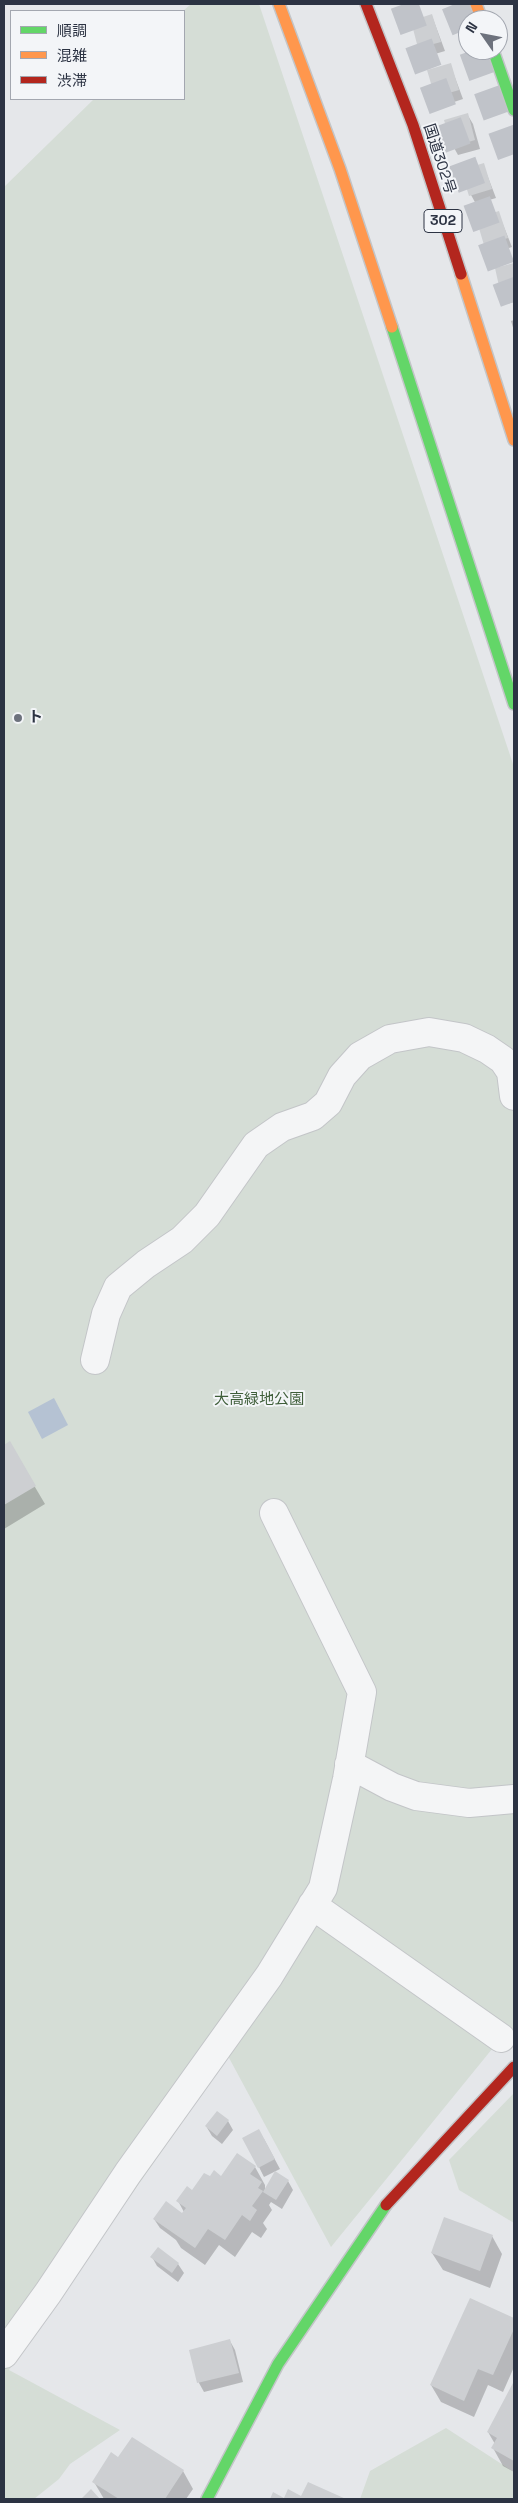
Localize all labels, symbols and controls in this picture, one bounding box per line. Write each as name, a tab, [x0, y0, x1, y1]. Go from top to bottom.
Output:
legend	[10, 10, 185, 100]
north arrow	[458, 10, 508, 60]
text: N	[461, 19, 481, 36]
text: 順調	[57, 21, 87, 40]
text: 混雑	[57, 46, 87, 65]
text: 渋滞	[57, 71, 87, 90]
street label: 国道302号	[419, 122, 459, 196]
road number: 302	[424, 210, 462, 232]
place label: ト	[28, 709, 43, 727]
marker: ト	[12, 712, 24, 724]
park label: 大高緑地公園	[214, 1391, 304, 1409]

